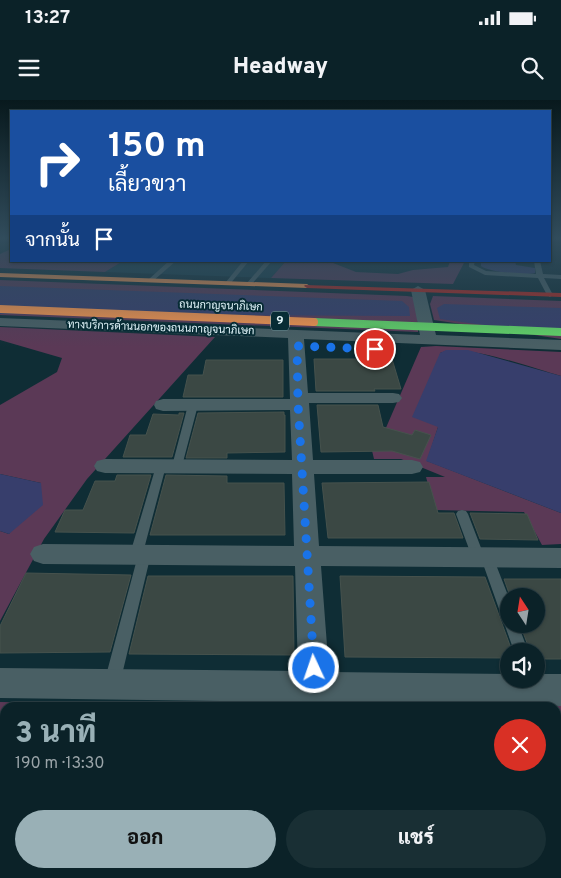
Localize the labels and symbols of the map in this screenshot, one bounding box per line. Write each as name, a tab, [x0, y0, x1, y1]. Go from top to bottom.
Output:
street label: ถนนกาญจนาภิเษก	[179, 298, 263, 314]
road number: 9	[271, 312, 289, 330]
street label: ทางบริการด้านนอกของถนนกาญจนาภิเษก	[67, 317, 255, 338]
pin	[354, 328, 396, 370]
north arrow	[500, 588, 545, 632]
position arrow	[287, 641, 339, 693]

